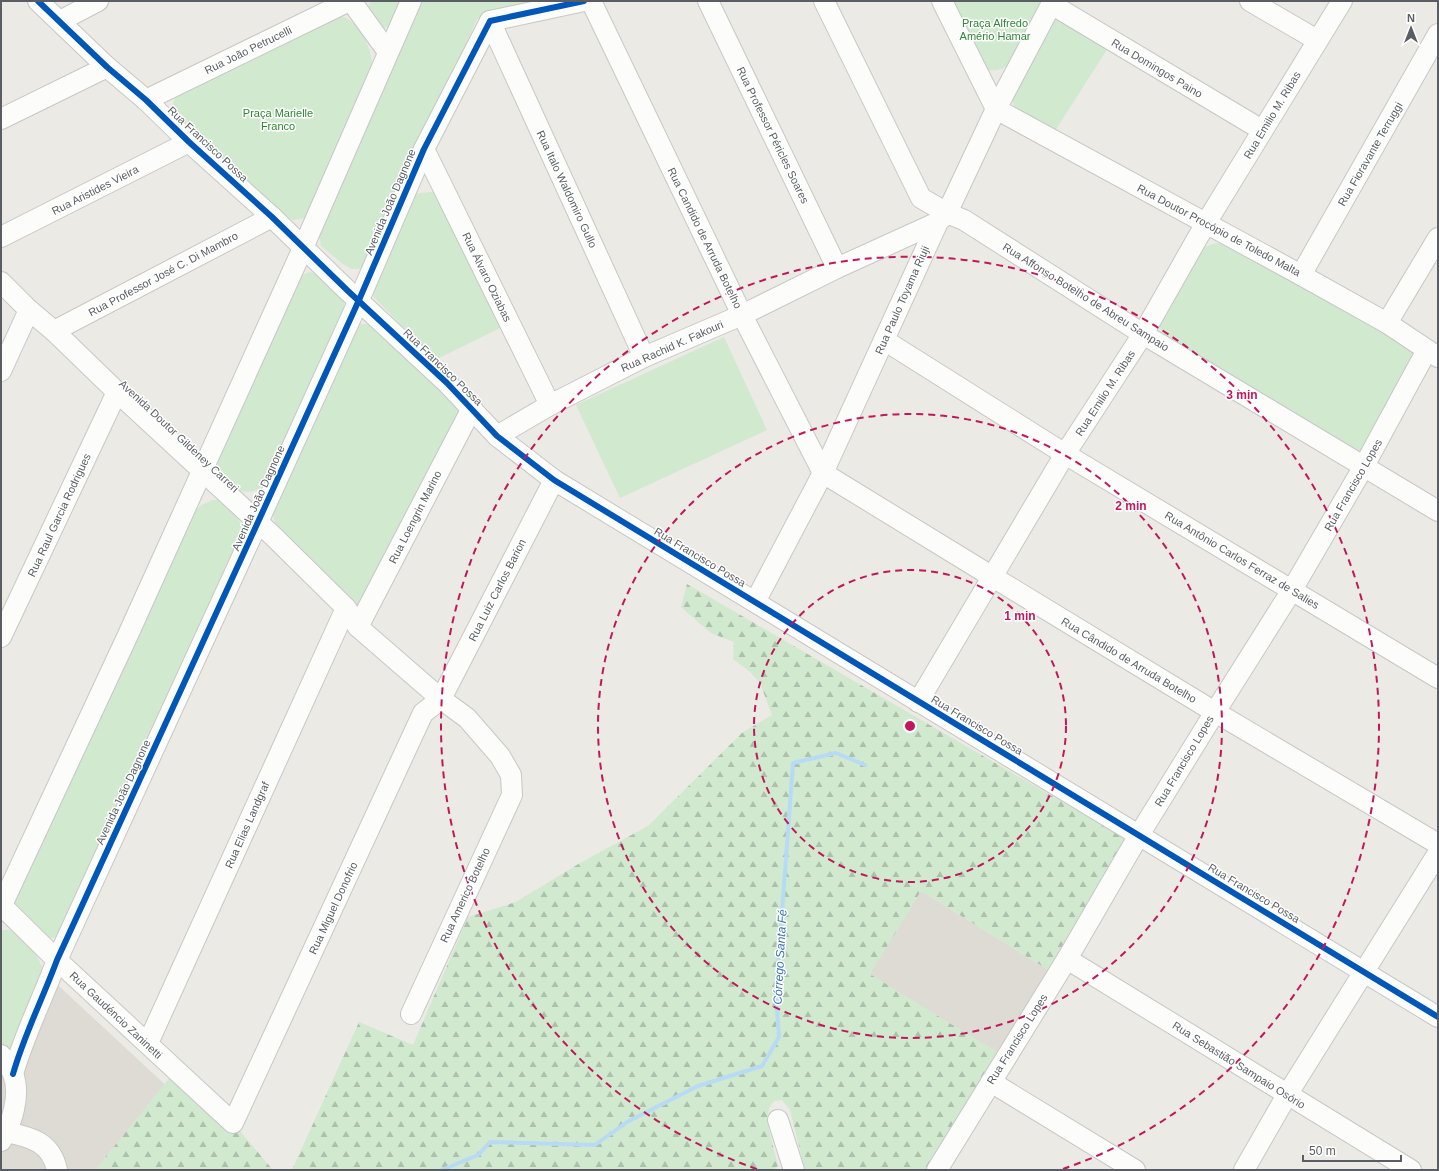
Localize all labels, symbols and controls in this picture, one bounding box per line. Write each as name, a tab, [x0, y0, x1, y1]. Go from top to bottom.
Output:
north arrow	[1391, 8, 1431, 48]
text: N	[1407, 12, 1415, 24]
park label: Praça Alfredo Amério Hamar	[960, 17, 1031, 42]
street label: Rua João Petrucelli	[203, 24, 293, 76]
street label: Rua Domingos Paino	[1109, 36, 1205, 100]
street label: Rua Professor Péricles Soares	[735, 65, 812, 206]
street label: Rua Emilio M. Ribas	[1241, 69, 1303, 161]
street label: Rua Fioravante Terruggi	[1335, 100, 1405, 208]
street label: Rua Francisco Possa	[166, 104, 251, 185]
park label: Praça Marielle Franco	[243, 107, 313, 132]
street label: Rua Italo Waldomiro Gullo	[535, 128, 599, 250]
street label: Avenida João Dagnone	[362, 147, 418, 257]
street label: Rua Aristides Vieira	[50, 163, 141, 217]
street label: Rua Candido de Arruda Botelho	[666, 166, 744, 310]
street label: Rua Doutor Procópio de Toledo Malta	[1135, 182, 1303, 279]
street label: Rua Professor José C. Di Mambro	[86, 229, 240, 319]
street label: Rua Álvaro Oziabas	[460, 230, 514, 324]
street label: Rua Affonso Botelho de Abreu Sampaio	[1001, 241, 1171, 353]
street label: Rua Paulo Toyama Riuji	[873, 244, 931, 356]
street label: Rua Rachid K. Fakouri	[619, 318, 725, 374]
street label: Rua Francisco Possa	[401, 326, 485, 408]
street label: Rua Emilio M. Ribas	[1073, 348, 1137, 438]
street label: Avenida Doutor Gildeney Carreri	[117, 377, 241, 495]
text: 3 min	[1226, 388, 1258, 402]
street label: Rua Francisco Lopes	[1322, 437, 1384, 533]
street label: Avenida João Dagnone	[229, 443, 287, 553]
street label: Rua Raul Garcia Rodrigues	[25, 451, 93, 578]
street label: Rua Loengrin Marino	[386, 469, 444, 565]
text: 2 min	[1115, 499, 1147, 513]
street label: Rua Antônio Carlos Ferraz de Salies	[1163, 509, 1322, 611]
street label: Rua Francisco Possa	[652, 525, 749, 590]
street label: Rua Luiz Carlos Barion	[466, 537, 528, 643]
text: 1 min	[1004, 609, 1036, 623]
street label: Rua Cândido de Arruda Botelho	[1059, 615, 1199, 705]
street label: Rua Francisco Possa	[929, 693, 1026, 758]
street label: Rua Francisco Lopes	[1152, 713, 1216, 809]
centre of rings	[903, 719, 917, 733]
street label: Avenida João Dagnone	[93, 738, 153, 846]
street label: Rua Elias Landgraf	[222, 779, 272, 870]
street label: Rua Americo Botelho	[438, 846, 492, 944]
street label: Rua Miguel Donofrio	[306, 860, 360, 956]
street label: Rua Francisco Possa	[1206, 861, 1303, 926]
water label: Córrego Santa Fé	[771, 909, 790, 1005]
street label: Rua Gaudéncio Zaninetti	[67, 969, 165, 1061]
street label: Rua Francisco Lopes	[984, 991, 1050, 1086]
street label: Rua Sebastião Sampaio Osório	[1170, 1019, 1308, 1111]
scale bar	[1303, 1137, 1401, 1163]
text: 50 m	[1309, 1144, 1336, 1158]

